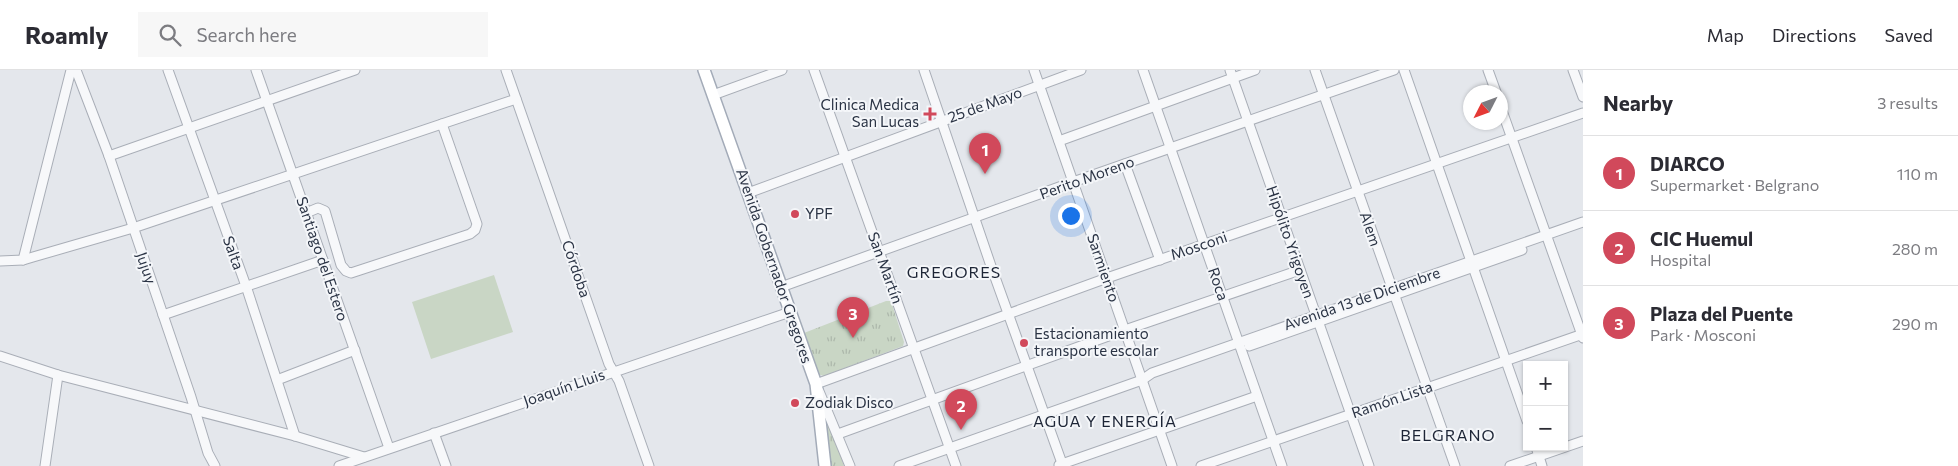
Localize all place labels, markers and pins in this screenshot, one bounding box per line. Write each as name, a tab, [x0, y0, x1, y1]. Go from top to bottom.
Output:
place label: Clinica Medica San Lucas	[820, 95, 919, 130]
marker: Clinica Medica San Lucas	[923, 107, 937, 121]
pin: 1	[969, 133, 1001, 174]
place label: YPF	[805, 204, 833, 222]
marker: YPF	[789, 208, 801, 220]
pin: 3	[837, 297, 869, 338]
place label: Estacionamiento transporte escolar	[1034, 324, 1159, 359]
marker: Estacionamiento transporte escolar	[1018, 337, 1030, 349]
pin: 2	[945, 389, 977, 430]
place label: Zodiak Disco	[805, 393, 894, 411]
marker: Zodiak Disco	[789, 397, 801, 409]

